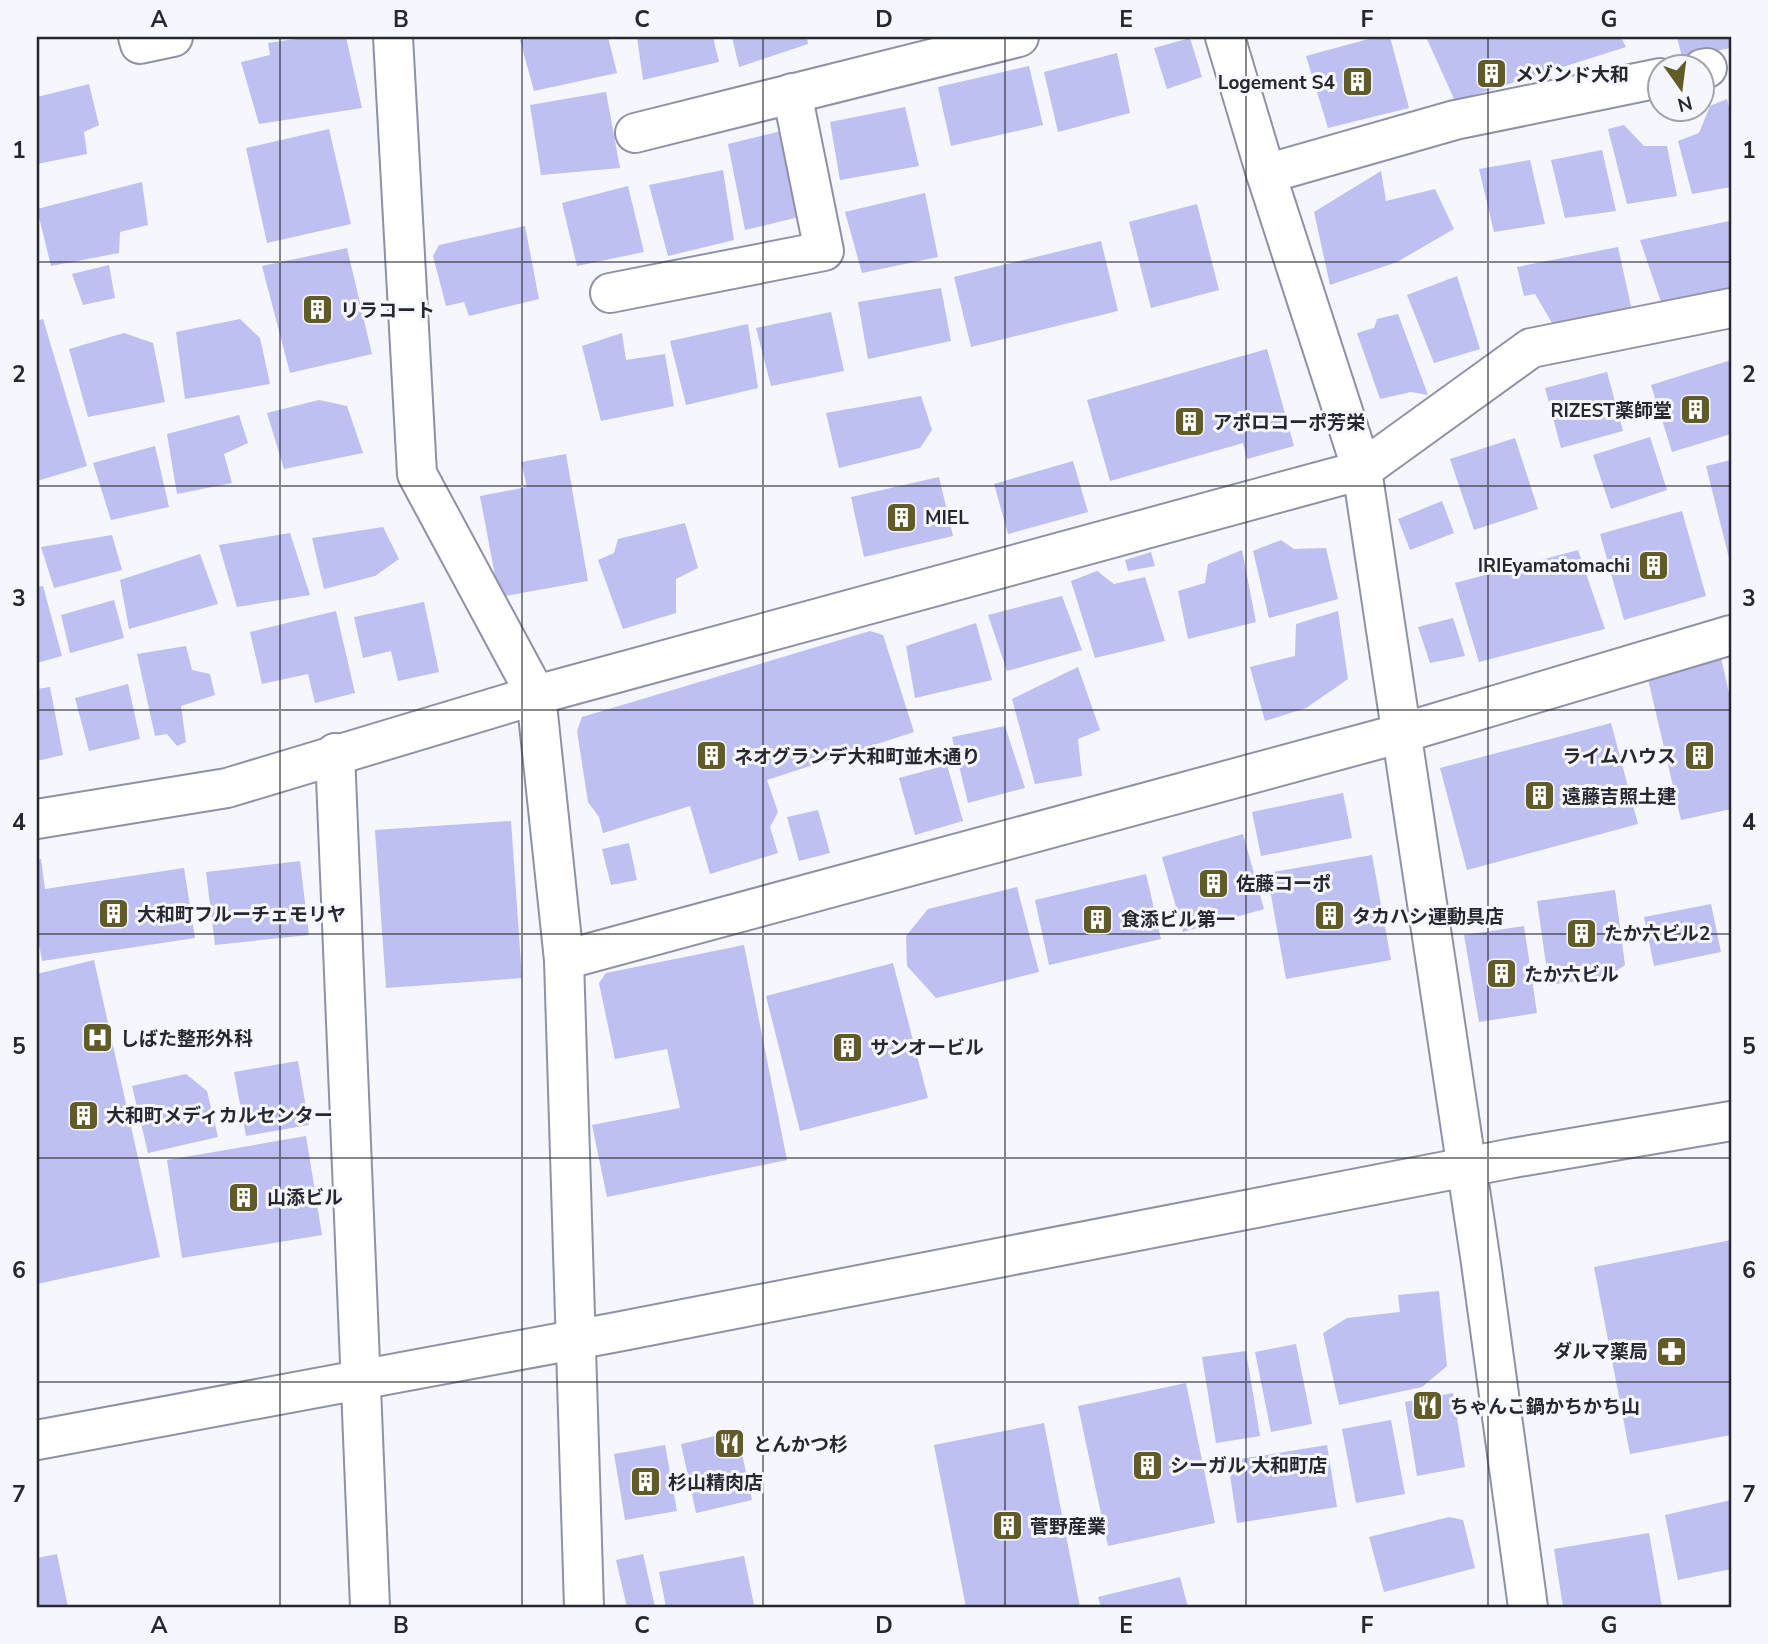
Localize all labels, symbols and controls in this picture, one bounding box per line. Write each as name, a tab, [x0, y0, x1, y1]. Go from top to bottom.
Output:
text: A	[150, 4, 168, 35]
text: B	[393, 4, 409, 35]
text: C	[634, 4, 650, 35]
text: D	[875, 4, 893, 35]
text: E	[1119, 4, 1133, 35]
text: F	[1361, 4, 1374, 35]
text: G	[1601, 4, 1617, 35]
north arrow	[1646, 52, 1716, 122]
building icon: メゾンド大和	[1475, 57, 1509, 91]
place label: メゾンド大和	[1515, 62, 1629, 88]
building icon: Logement S4	[1341, 65, 1375, 99]
place label: Logement S4	[1218, 70, 1335, 96]
text: N	[1675, 89, 1695, 118]
text: 1	[12, 135, 26, 166]
text: 1	[1742, 135, 1756, 166]
building icon: リラコート	[300, 293, 334, 327]
place label: リラコート	[340, 298, 435, 324]
text: 2	[12, 359, 26, 390]
text: 2	[1742, 359, 1756, 390]
building icon: RIZEST薬師堂	[1678, 393, 1712, 427]
place label: RIZEST薬師堂	[1550, 398, 1672, 424]
building icon: アポロコーポ芳栄	[1173, 405, 1207, 439]
place label: アポロコーポ芳栄	[1213, 410, 1365, 436]
building icon: MIEL	[885, 500, 919, 534]
place label: MIEL	[925, 505, 969, 531]
building icon: IRIEyamatomachi	[1636, 548, 1670, 582]
place label: IRIEyamatomachi	[1478, 553, 1630, 579]
text: 3	[12, 583, 26, 614]
text: 3	[1742, 583, 1756, 614]
building icon: ネオグランデ大和町並木通り	[694, 739, 728, 773]
building icon: ライムハウス	[1682, 739, 1716, 773]
place label: ネオグランデ大和町並木通り	[734, 744, 981, 770]
place label: ライムハウス	[1562, 744, 1676, 770]
building icon: 遠藤吉照土建	[1522, 779, 1556, 813]
place label: 遠藤吉照土建	[1562, 784, 1676, 810]
text: 4	[12, 807, 26, 838]
text: 4	[1742, 807, 1756, 838]
building icon: 佐藤コーポ	[1196, 866, 1230, 900]
place label: 佐藤コーポ	[1236, 871, 1331, 897]
building icon: 大和町フルーチェモリヤ	[97, 897, 131, 931]
building icon: タカハシ運動具店	[1312, 899, 1346, 933]
place label: 大和町フルーチェモリヤ	[137, 902, 346, 928]
building icon: 食添ビル第一	[1081, 902, 1115, 936]
place label: タカハシ運動具店	[1352, 904, 1504, 930]
place label: 食添ビル第一	[1121, 907, 1235, 933]
building icon: たか六ビル2	[1564, 916, 1598, 950]
place label: たか六ビル2	[1604, 921, 1710, 947]
building icon: たか六ビル	[1484, 957, 1518, 991]
place label: たか六ビル	[1524, 962, 1619, 988]
hospital icon: しばた整形外科	[80, 1021, 114, 1055]
place label: しばた整形外科	[120, 1026, 253, 1052]
building icon: サンオービル	[830, 1030, 864, 1064]
text: 5	[12, 1031, 26, 1062]
text: 5	[1742, 1031, 1756, 1062]
place label: サンオービル	[870, 1035, 984, 1061]
building icon: 大和町メディカルセンター	[66, 1098, 100, 1132]
place label: 大和町メディカルセンター	[106, 1103, 333, 1129]
building icon: 山添ビル	[227, 1180, 261, 1214]
place label: 山添ビル	[267, 1185, 343, 1211]
text: 6	[12, 1255, 26, 1286]
text: 6	[1742, 1255, 1756, 1286]
pharmacy icon: ダルマ薬局	[1654, 1334, 1688, 1368]
place label: ダルマ薬局	[1553, 1339, 1648, 1365]
restaurant icon: ちゃんこ鍋かちかち山	[1410, 1389, 1444, 1423]
place label: ちゃんこ鍋かちかち山	[1450, 1394, 1640, 1420]
restaurant icon: とんかつ杉	[713, 1427, 747, 1461]
place label: とんかつ杉	[753, 1432, 848, 1458]
building icon: シーガル 大和町店	[1130, 1448, 1164, 1482]
place label: シーガル 大和町店	[1170, 1453, 1327, 1479]
building icon: 杉山精肉店	[628, 1465, 662, 1499]
place label: 杉山精肉店	[668, 1470, 763, 1496]
text: 7	[12, 1479, 26, 1510]
text: 7	[1742, 1479, 1756, 1510]
building icon: 菅野産業	[990, 1509, 1024, 1543]
place label: 菅野産業	[1030, 1514, 1106, 1540]
text: A	[150, 1610, 168, 1641]
text: B	[393, 1610, 409, 1641]
text: C	[634, 1610, 650, 1641]
text: D	[875, 1610, 893, 1641]
text: E	[1119, 1610, 1133, 1641]
text: F	[1361, 1610, 1374, 1641]
text: G	[1601, 1610, 1617, 1641]

